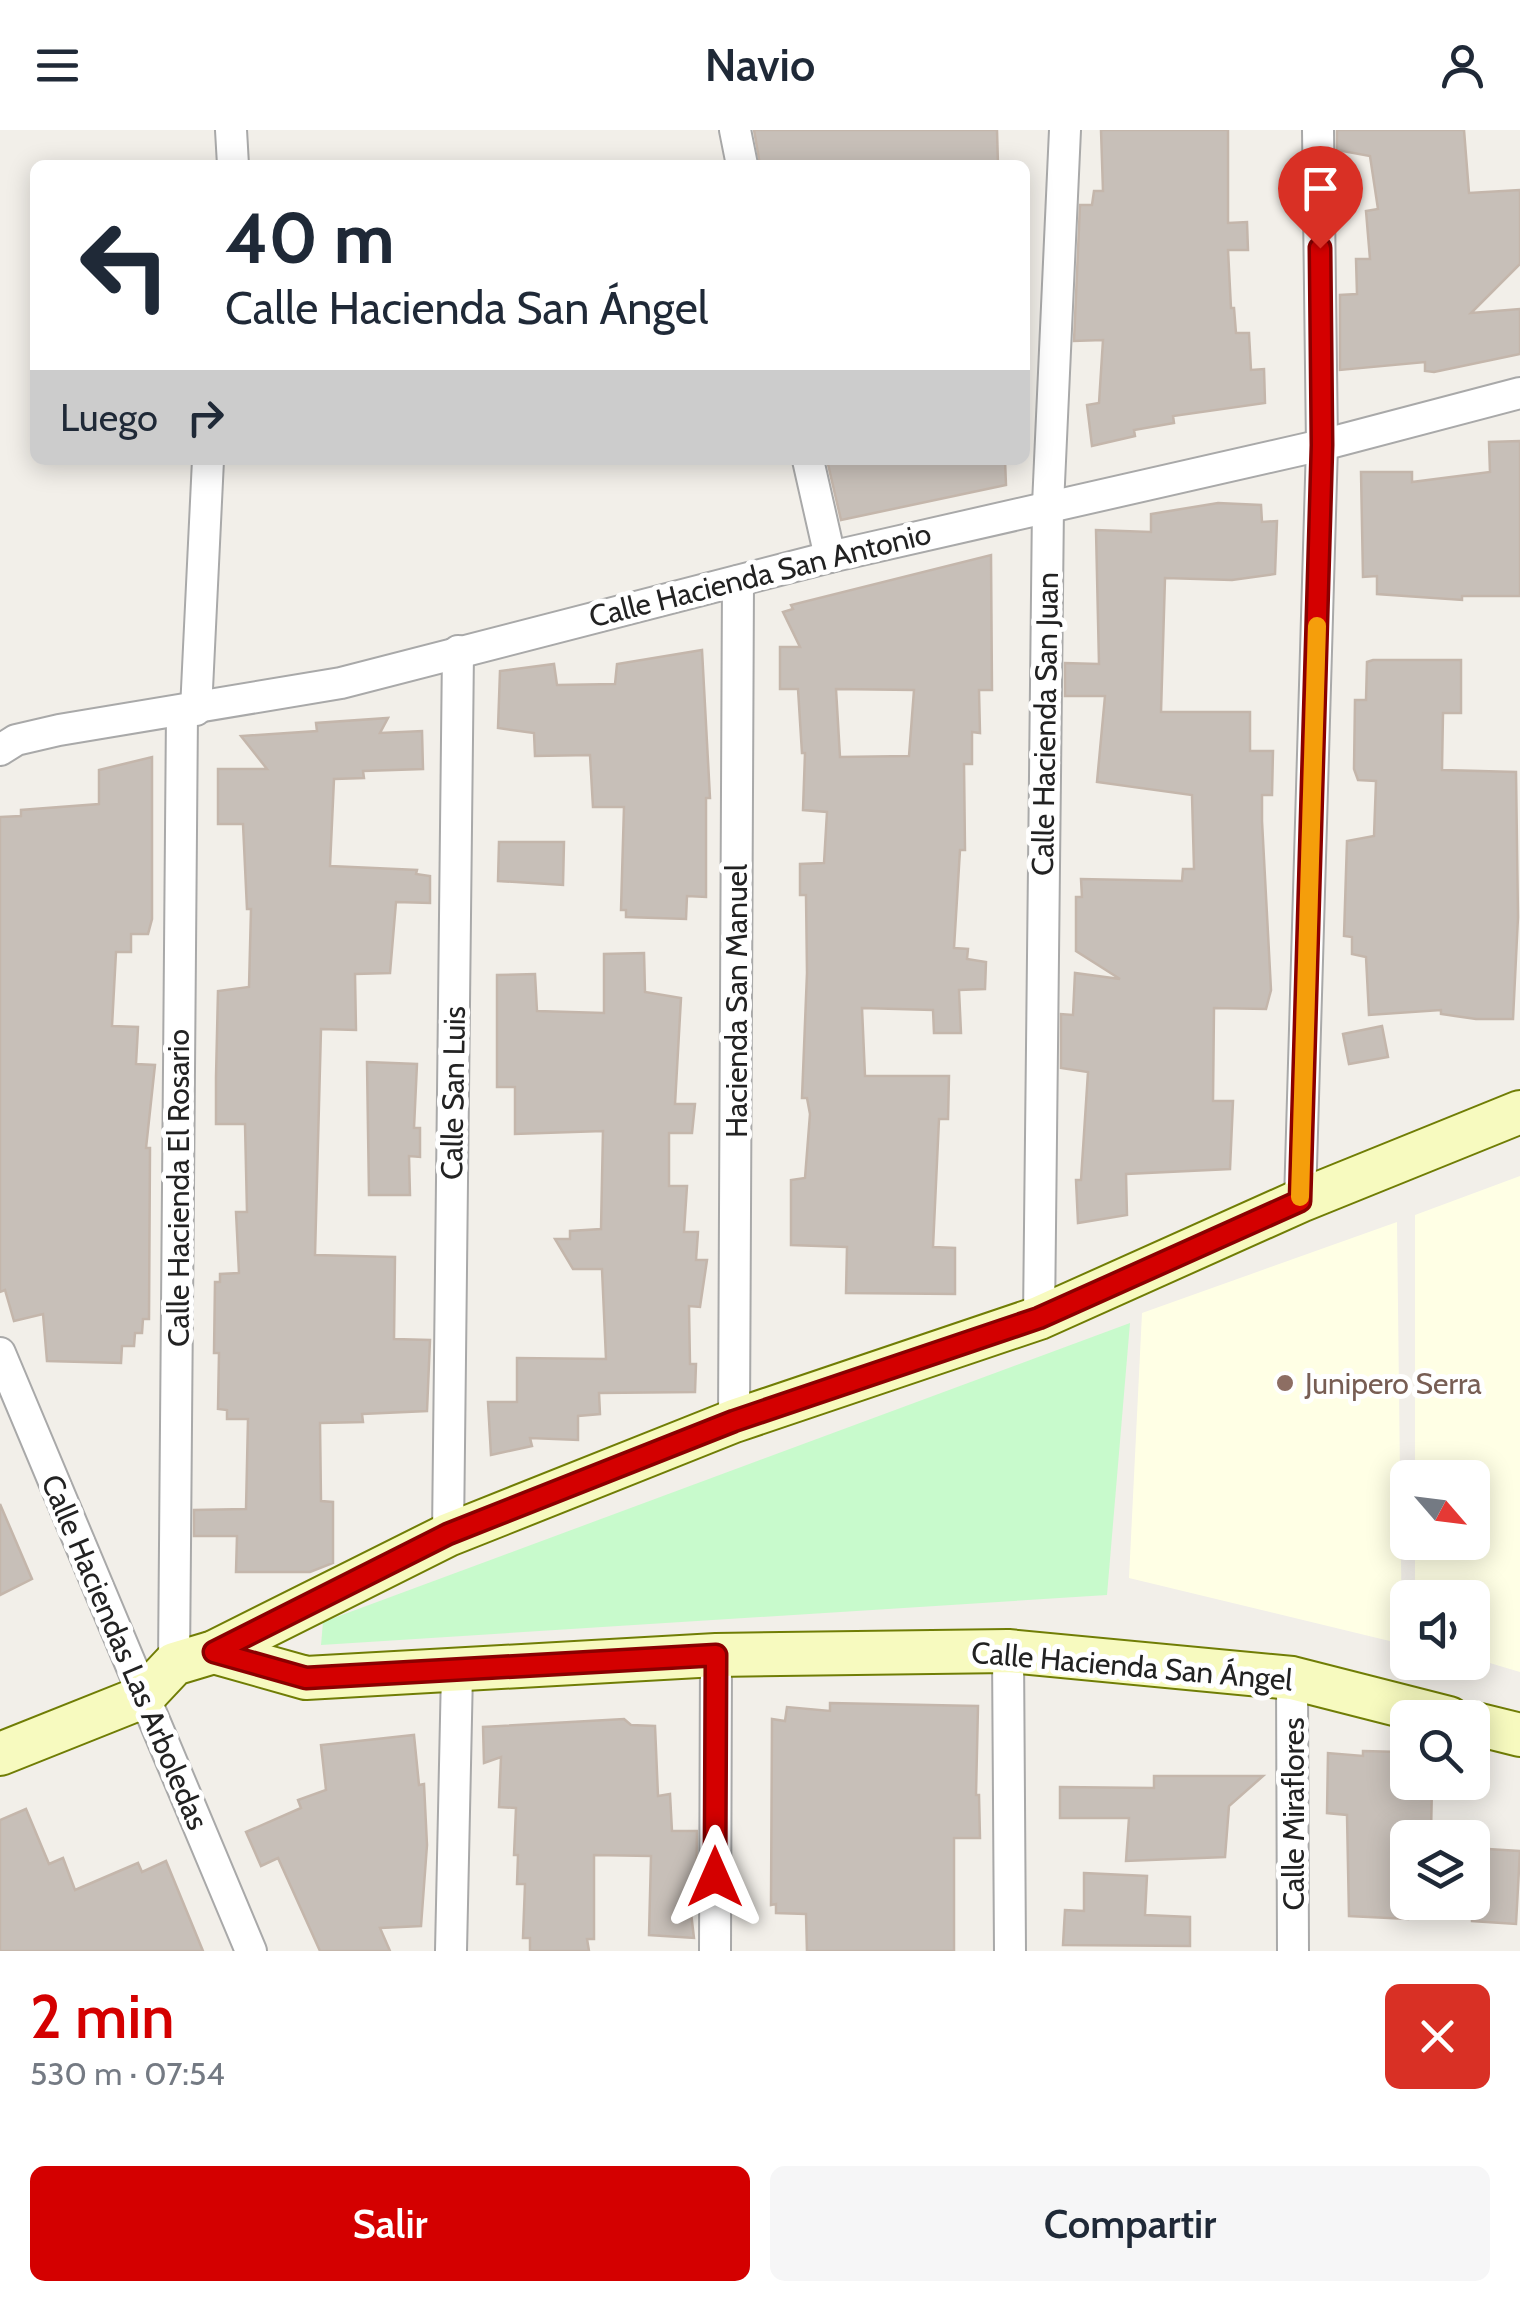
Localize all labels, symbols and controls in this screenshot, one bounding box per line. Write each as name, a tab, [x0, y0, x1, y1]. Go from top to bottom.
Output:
icon: menu	[30, 38, 85, 93]
text: Navio	[705, 38, 815, 92]
icon: person	[1435, 38, 1490, 93]
pin	[1278, 146, 1363, 249]
icon: arrive	[1293, 161, 1348, 216]
text: 40 m	[225, 195, 394, 281]
icon: left	[60, 200, 190, 330]
text: Calle Hacienda San Ángel	[225, 281, 708, 335]
icon: right	[178, 390, 233, 445]
text: Luego	[60, 394, 158, 441]
street label: Calle Hacienda San Antonio	[585, 515, 935, 635]
street label: Calle Hacienda San Juan	[1024, 572, 1066, 876]
street label: Hacienda San Manuel	[718, 864, 755, 1138]
street label: Calle San Luis	[433, 1006, 473, 1180]
street label: Calle Hacienda El Rosario	[160, 1029, 197, 1347]
place label: Junipero Serra	[1304, 1365, 1482, 1402]
marker: Junipero Serra	[1274, 1372, 1296, 1394]
north arrow	[1390, 1460, 1490, 1560]
map controls	[1390, 1460, 1490, 1920]
street label: Calle Haciendas Las Arboledas	[33, 1469, 217, 1835]
button: sound	[1390, 1580, 1490, 1680]
street label: Calle Hacienda San Ángel	[970, 1634, 1294, 1698]
button: search	[1390, 1700, 1490, 1800]
street label: Calle Miraflores	[1275, 1717, 1312, 1911]
button: layers	[1390, 1820, 1490, 1920]
position arrow	[663, 1825, 767, 1929]
text: 2 min	[30, 1980, 175, 2053]
button: close	[1385, 1984, 1490, 2089]
text: 530 m · 07:54	[30, 2054, 225, 2093]
button: Salir	[30, 2166, 750, 2281]
button: Compartir	[770, 2166, 1490, 2281]

